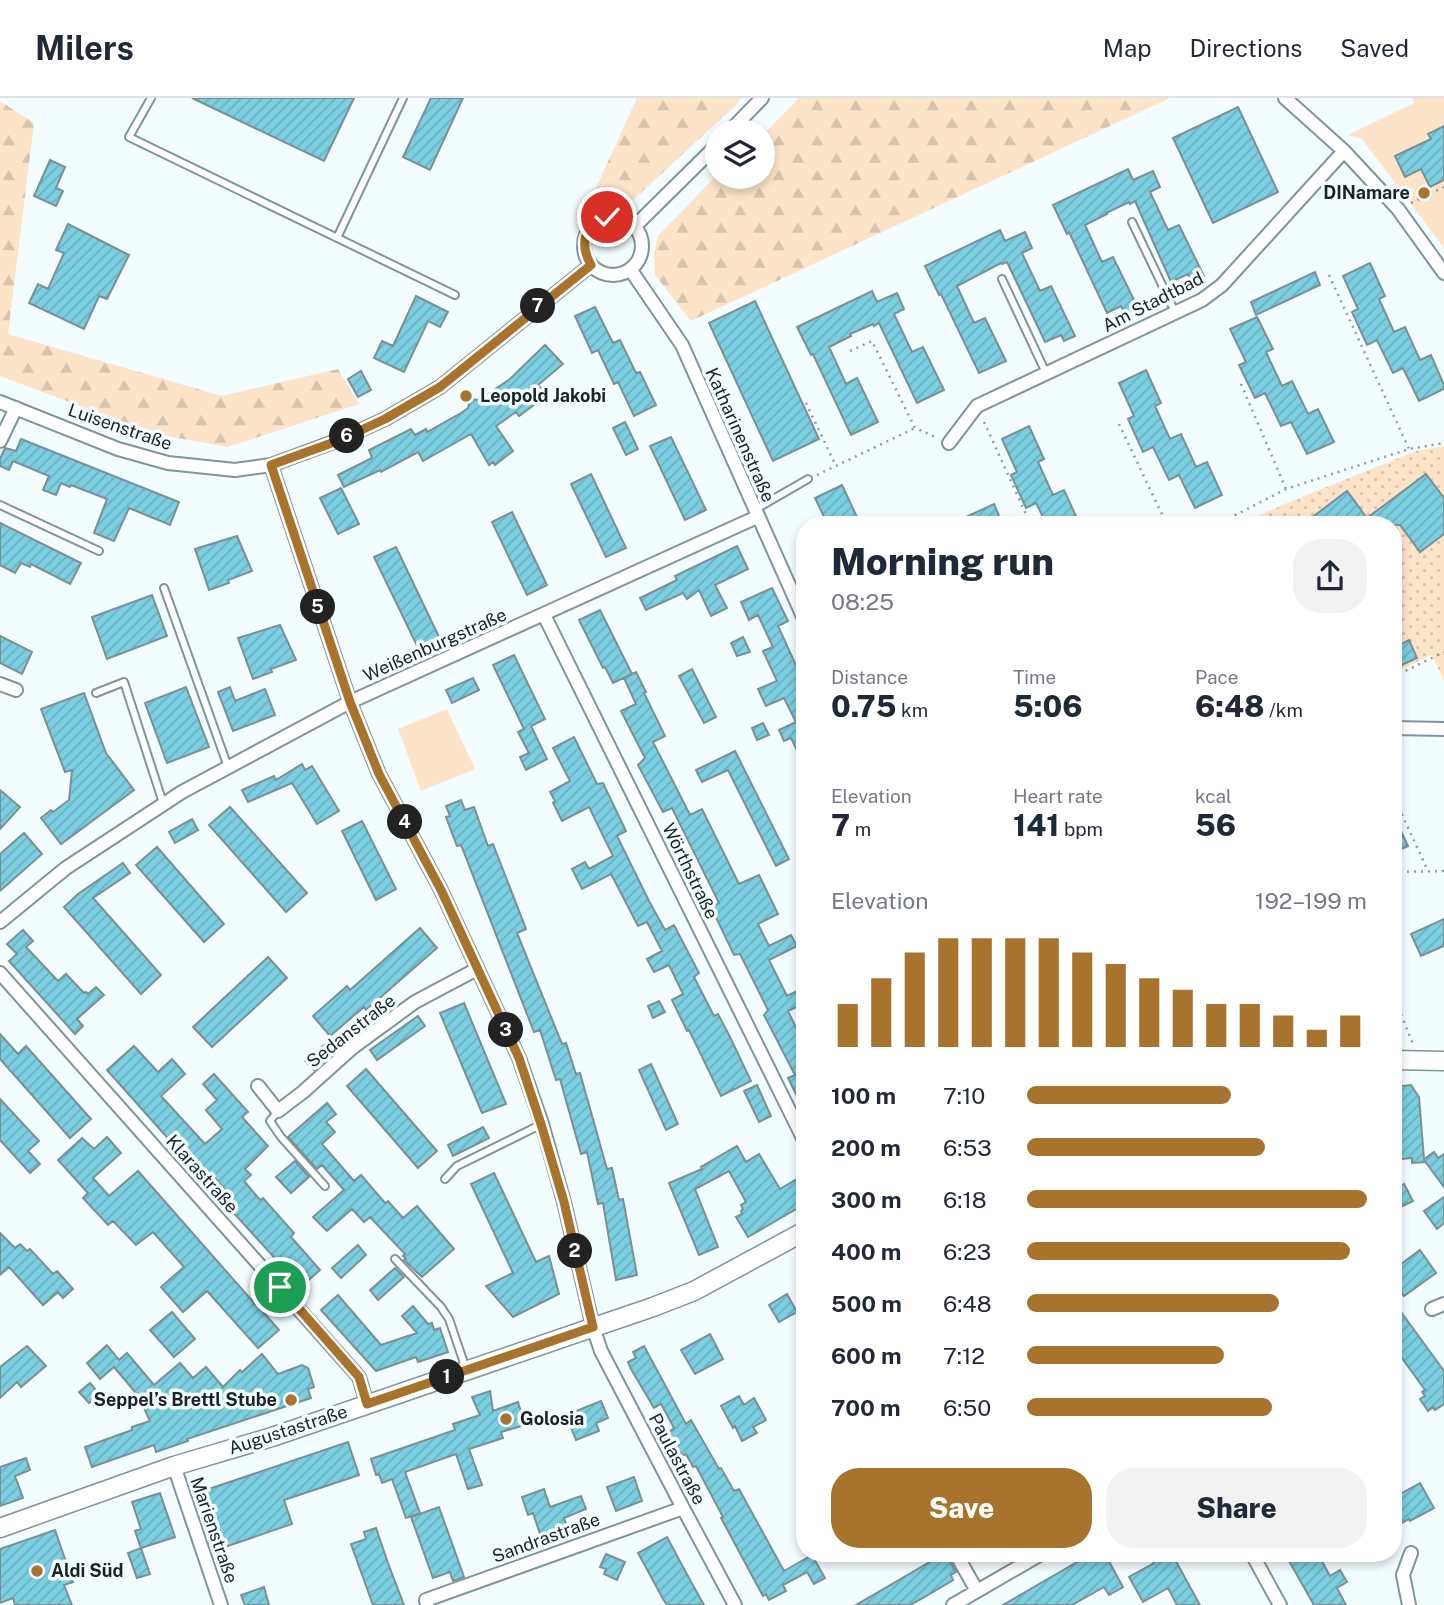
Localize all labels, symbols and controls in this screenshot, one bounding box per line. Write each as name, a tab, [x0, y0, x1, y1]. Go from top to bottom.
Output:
text: Milers	[35, 29, 134, 67]
text: Map	[1103, 34, 1152, 62]
text: Directions	[1190, 34, 1302, 62]
text: Saved	[1340, 34, 1409, 62]
map controls	[705, 119, 775, 189]
button: layers	[705, 119, 775, 189]
place label: DINamare	[1323, 182, 1410, 203]
marker: DINamare	[1416, 185, 1432, 201]
pin	[577, 187, 637, 247]
icon: check	[588, 198, 626, 236]
street label: Am Stadtbad	[1099, 267, 1207, 336]
pin: 7	[520, 288, 556, 324]
text: 7	[532, 294, 543, 316]
street label: Katharinenstraße	[701, 364, 780, 505]
place label: Leopold Jakobi	[480, 385, 606, 406]
marker: Leopold Jakobi	[458, 388, 474, 404]
street label: Luisenstraße	[65, 399, 175, 454]
pin: 6	[330, 418, 364, 454]
text: 6	[340, 424, 353, 446]
text: Morning run	[831, 539, 1054, 584]
button: share	[1293, 539, 1367, 613]
text: 08:25	[831, 588, 894, 615]
pin: 5	[300, 589, 336, 624]
text: 5	[311, 595, 324, 617]
street label: Weißenburgstraße	[360, 604, 510, 686]
text: Distance	[831, 666, 908, 688]
text: Time	[1013, 666, 1056, 688]
text: Pace	[1195, 666, 1238, 688]
text: 0.75	[831, 688, 896, 724]
text: 5:06	[1013, 688, 1082, 724]
text: 6:48	[1195, 688, 1265, 724]
text: km	[896, 699, 928, 721]
text: /km	[1265, 699, 1303, 721]
text: Elevation	[831, 785, 912, 807]
text: Heart rate	[1013, 785, 1103, 807]
text: kcal	[1195, 785, 1232, 807]
pin: 4	[388, 804, 422, 840]
text: 7	[831, 807, 850, 843]
text: 141	[1013, 807, 1059, 843]
text: 56	[1195, 807, 1236, 843]
text: 4	[398, 810, 411, 832]
text: m	[850, 818, 871, 840]
text: bpm	[1059, 818, 1103, 840]
street label: Wörthstraße	[658, 819, 723, 922]
text: Elevation	[831, 887, 929, 914]
text: 192–199 m	[1255, 887, 1367, 914]
street label: Sedanstraße	[302, 990, 399, 1072]
pin: 3	[489, 1012, 524, 1048]
text: 3	[499, 1018, 512, 1040]
text: 100 m	[831, 1082, 896, 1109]
text: 7:10	[943, 1082, 985, 1109]
street label: Klarastraße	[162, 1130, 243, 1217]
text: 200 m	[831, 1134, 901, 1161]
text: 6:53	[943, 1134, 992, 1161]
text: 300 m	[831, 1186, 902, 1213]
text: 6:18	[943, 1186, 987, 1213]
pin: 2	[558, 1234, 592, 1268]
text: 400 m	[831, 1238, 901, 1265]
text: 6:23	[943, 1238, 991, 1265]
text: 2	[568, 1239, 581, 1261]
pin	[250, 1257, 310, 1317]
icon: arrive	[261, 1268, 299, 1306]
text: 500 m	[831, 1290, 902, 1317]
text: 6:48	[943, 1290, 992, 1317]
text: 600 m	[831, 1342, 901, 1369]
text: 7:12	[943, 1342, 985, 1369]
pin: 1	[430, 1360, 464, 1394]
text: 1	[442, 1365, 451, 1387]
place label: Seppel’s Brettl Stube	[94, 1389, 277, 1410]
marker: Seppel’s Brettl Stube	[283, 1392, 299, 1408]
text: 700 m	[831, 1394, 901, 1421]
text: 6:50	[943, 1394, 991, 1421]
street label: Augustastraße	[226, 1400, 350, 1459]
place label: Golosia	[520, 1408, 584, 1429]
street label: Paulastraße	[645, 1410, 710, 1508]
marker: Golosia	[498, 1411, 514, 1427]
button: Save	[831, 1468, 1092, 1548]
button: Share	[1106, 1468, 1367, 1548]
street label: Marienstraße	[186, 1474, 243, 1586]
street label: Sandrastraße	[489, 1508, 603, 1567]
place label: Aldi Süd	[51, 1560, 123, 1581]
marker: Aldi Süd	[29, 1563, 45, 1579]

